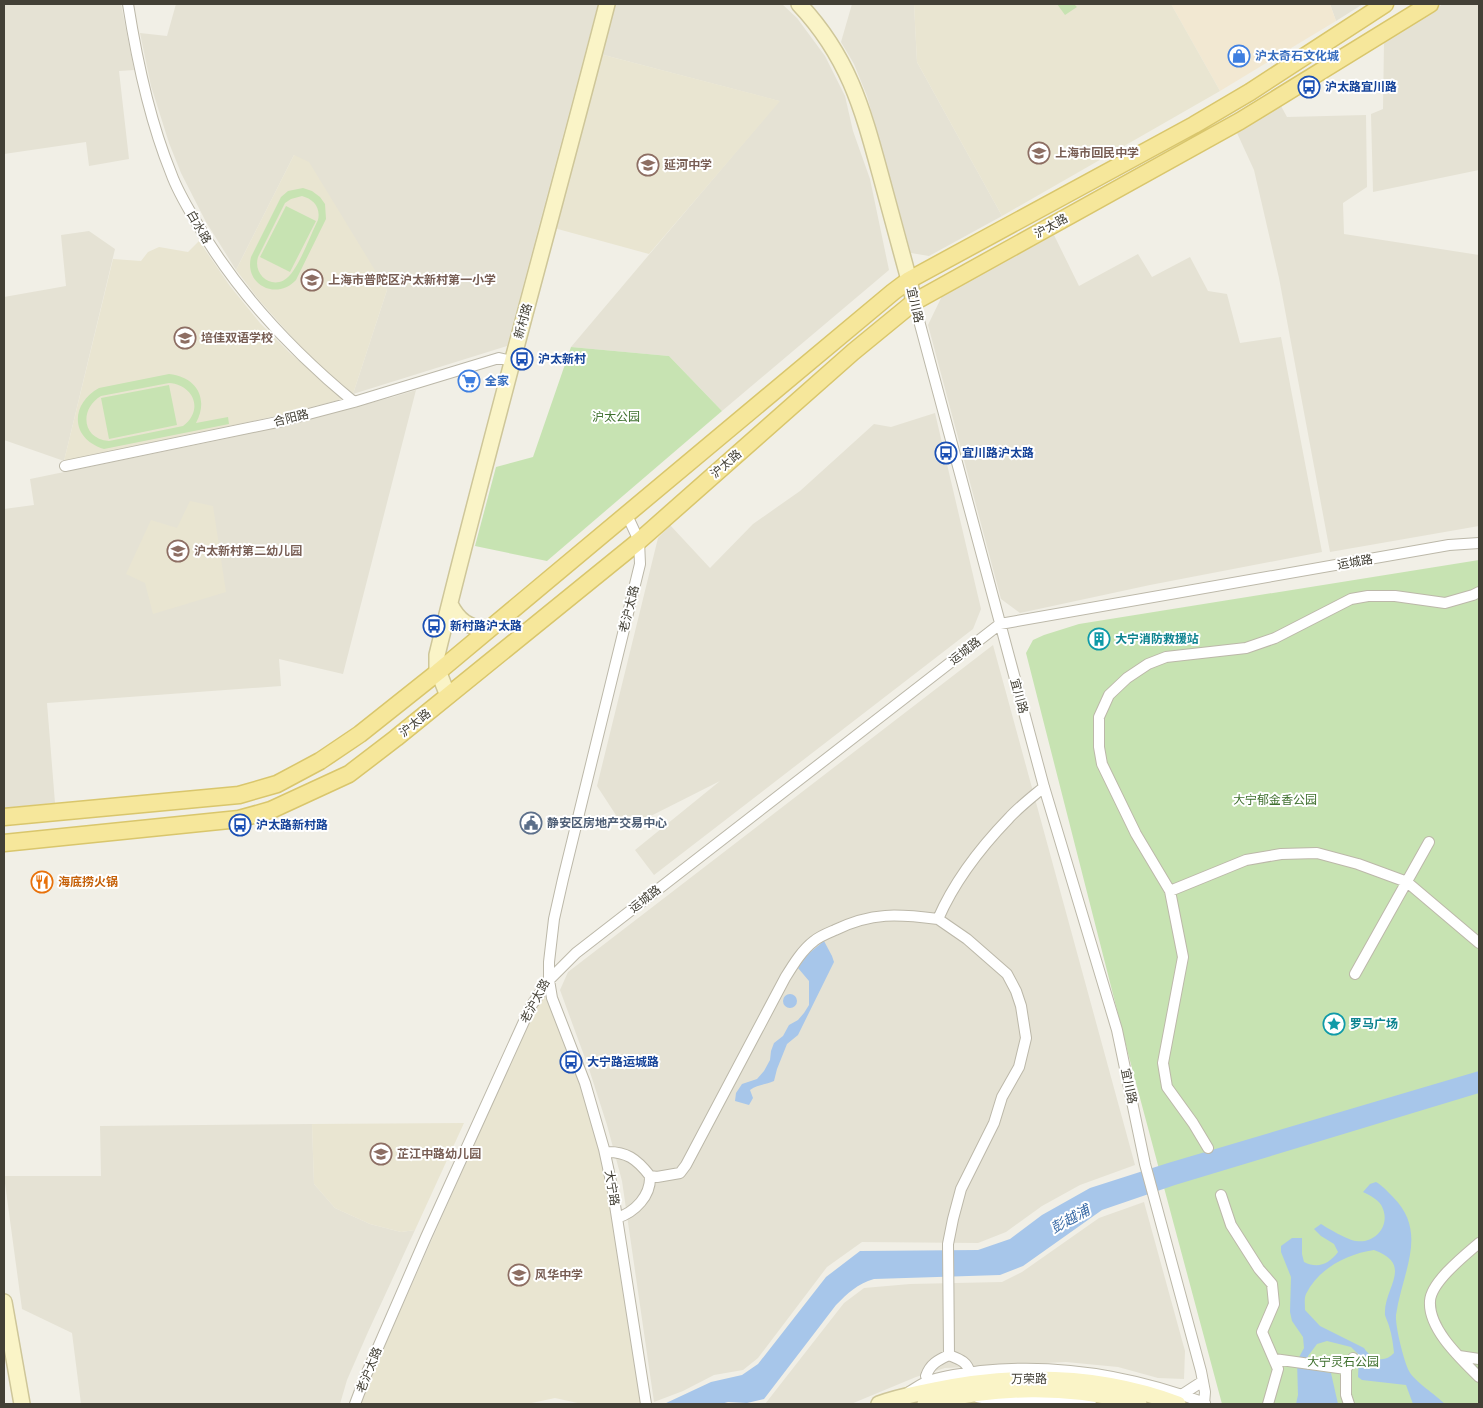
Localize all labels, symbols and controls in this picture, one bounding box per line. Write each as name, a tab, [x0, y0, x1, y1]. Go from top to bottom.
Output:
shop icon: 沪太奇石文化城	[1227, 44, 1251, 68]
place label: 沪太奇石文化城	[1255, 48, 1339, 63]
bus stop icon: 沪太路宜川路	[1297, 75, 1321, 99]
place label: 沪太路宜川路	[1325, 79, 1397, 94]
school or university icon: 上海市回民中学	[1027, 141, 1051, 165]
place label: 上海市回民中学	[1055, 145, 1139, 160]
school or university icon: 延河中学	[636, 153, 660, 177]
place label: 延河中学	[664, 157, 712, 172]
street label: 白水路	[184, 207, 215, 246]
street label: 沪太路	[1031, 210, 1070, 241]
school or university icon: 上海市普陀区沪太新村第一小学	[300, 268, 324, 292]
place label: 上海市普陀区沪太新村第一小学	[328, 272, 496, 287]
street label: 宜川路	[904, 286, 927, 324]
street label: 新村路	[510, 301, 535, 340]
school or university icon: 培佳双语学校	[173, 326, 197, 350]
place label: 培佳双语学校	[201, 330, 273, 345]
bus stop icon: 沪太新村	[510, 347, 534, 371]
place label: 沪太新村	[538, 351, 586, 366]
supermarket icon: 全家	[457, 369, 481, 393]
place label: 全家	[485, 373, 509, 388]
street label: 合阳路	[272, 406, 310, 429]
park label: 沪太公园	[592, 409, 640, 424]
bus stop icon: 宜川路沪太路	[934, 441, 958, 465]
place label: 宜川路沪太路	[962, 445, 1034, 460]
street label: 沪太路	[707, 446, 744, 481]
school or university icon: 沪太新村第二幼儿园	[166, 539, 190, 563]
place label: 沪太新村第二幼儿园	[194, 543, 302, 558]
street label: 运城路	[1336, 551, 1374, 572]
street label: 老沪太路	[615, 584, 642, 634]
bus stop icon: 新村路沪太路	[422, 614, 446, 638]
place label: 新村路沪太路	[450, 618, 522, 633]
building icon: 大宁消防救援站	[1087, 627, 1111, 651]
place label: 大宁消防救援站	[1115, 631, 1199, 646]
street label: 运城路	[946, 634, 983, 668]
street label: 宜川路	[1008, 677, 1031, 715]
street label: 沪太路	[396, 705, 433, 740]
park label: 大宁郁金香公园	[1233, 792, 1317, 807]
public building icon: 静安区房地产交易中心	[519, 811, 543, 835]
bus stop icon: 沪太路新村路	[228, 813, 252, 837]
place label: 静安区房地产交易中心	[547, 815, 667, 830]
place label: 沪太路新村路	[256, 817, 328, 832]
restaurant icon: 海底捞火锅	[30, 870, 54, 894]
place label: 海底捞火锅	[58, 874, 118, 889]
street label: 运城路	[626, 882, 663, 916]
street label: 老沪太路	[517, 976, 552, 1025]
place icon: 罗马广场	[1322, 1012, 1346, 1036]
place label: 罗马广场	[1350, 1016, 1398, 1031]
bus stop icon: 大宁路运城路	[559, 1050, 583, 1074]
place label: 大宁路运城路	[587, 1054, 659, 1069]
street label: 宜川路	[1118, 1067, 1141, 1105]
school or university icon: 芷江中路幼儿园	[369, 1142, 393, 1166]
place label: 芷江中路幼儿园	[397, 1146, 481, 1161]
street label: 大宁路	[602, 1169, 623, 1207]
water label: 彭越浦	[1047, 1200, 1094, 1236]
school or university icon: 风华中学	[507, 1263, 531, 1287]
place label: 风华中学	[535, 1267, 583, 1282]
street label: 老沪太路	[353, 1345, 384, 1395]
park label: 大宁灵石公园	[1307, 1354, 1379, 1369]
street label: 万荣路	[1011, 1371, 1047, 1386]

